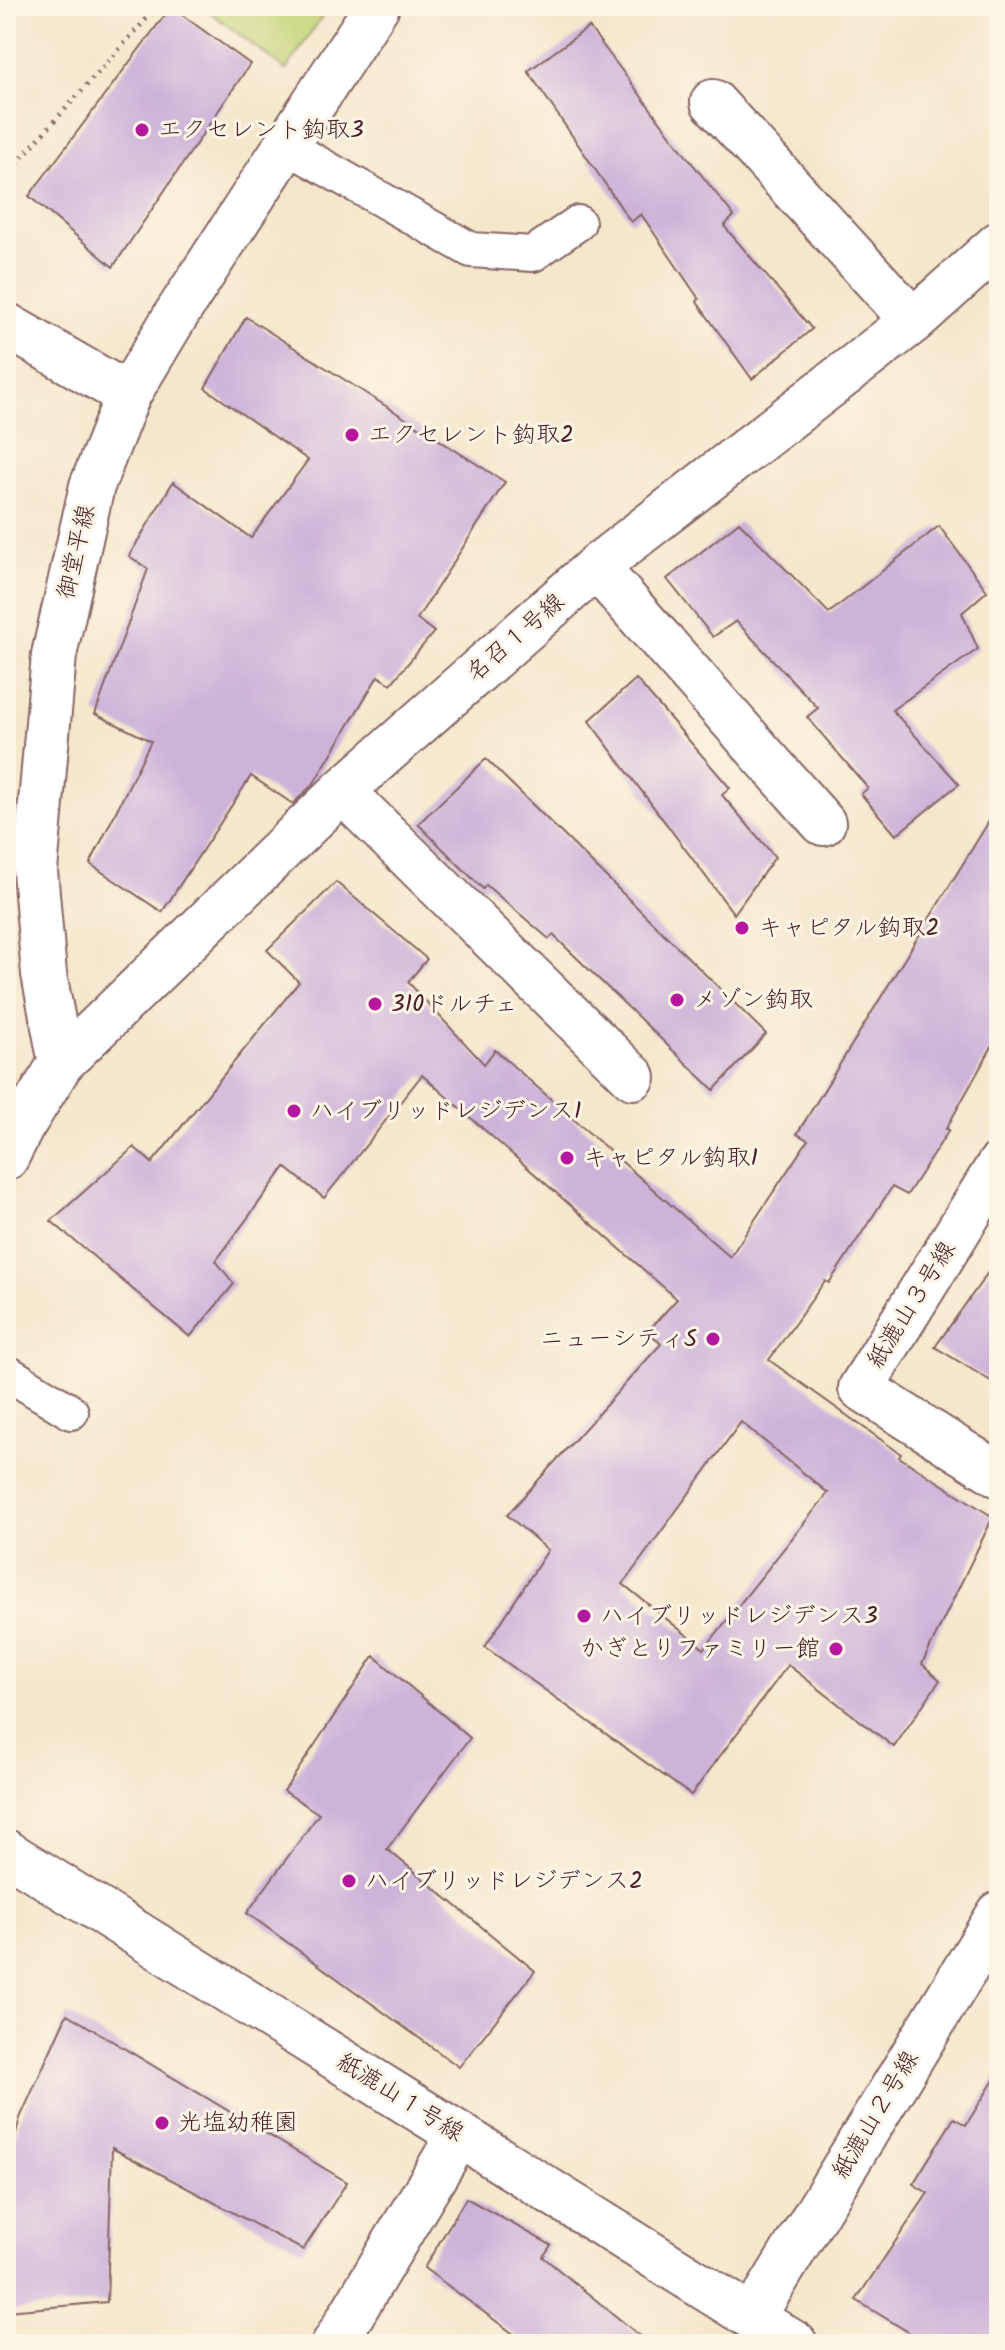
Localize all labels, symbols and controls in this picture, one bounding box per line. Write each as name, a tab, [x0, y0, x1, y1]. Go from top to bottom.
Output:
place label: エクセレント鈎取3	[158, 111, 364, 150]
marker: エクセレント鈎取3	[133, 121, 151, 139]
place label: エクセレント鈎取2	[368, 416, 574, 455]
marker: エクセレント鈎取2	[343, 426, 361, 444]
street label: 御堂平線	[47, 501, 107, 603]
street label: 名召１号線	[458, 584, 574, 692]
place label: キャピタル鈎取2	[758, 909, 939, 948]
marker: キャピタル鈎取2	[733, 919, 751, 937]
place label: メゾン鈎取	[693, 981, 813, 1020]
place label: 310ドルチェ	[391, 985, 518, 1024]
marker: メゾン鈎取	[668, 991, 686, 1009]
marker: 310ドルチェ	[366, 995, 384, 1013]
place label: ハイブリッドレジデンス1	[310, 1092, 582, 1131]
marker: ハイブリッドレジデンス1	[285, 1102, 303, 1120]
place label: キャピタル鈎取1	[583, 1139, 758, 1178]
marker: キャピタル鈎取1	[558, 1149, 576, 1167]
street label: 紙漉山３号線	[857, 1234, 967, 1376]
place label: ニューシティS	[540, 1320, 697, 1359]
marker: ニューシティS	[704, 1330, 722, 1348]
place label: ハイブリッドレジデンス3	[600, 1597, 878, 1636]
marker: ハイブリッドレジデンス3	[575, 1607, 593, 1625]
place label: かぎとりファミリー館	[580, 1630, 820, 1669]
marker: かぎとりファミリー館	[827, 1640, 845, 1658]
place label: ハイブリッドレジデンス2	[365, 1862, 643, 1901]
marker: ハイブリッドレジデンス2	[340, 1872, 358, 1890]
street label: 紙漉山１号線	[329, 2043, 471, 2153]
street label: 紙漉山２号線	[822, 2043, 930, 2187]
place label: 光塩幼稚園	[178, 2104, 298, 2143]
marker: 光塩幼稚園	[153, 2114, 171, 2132]

